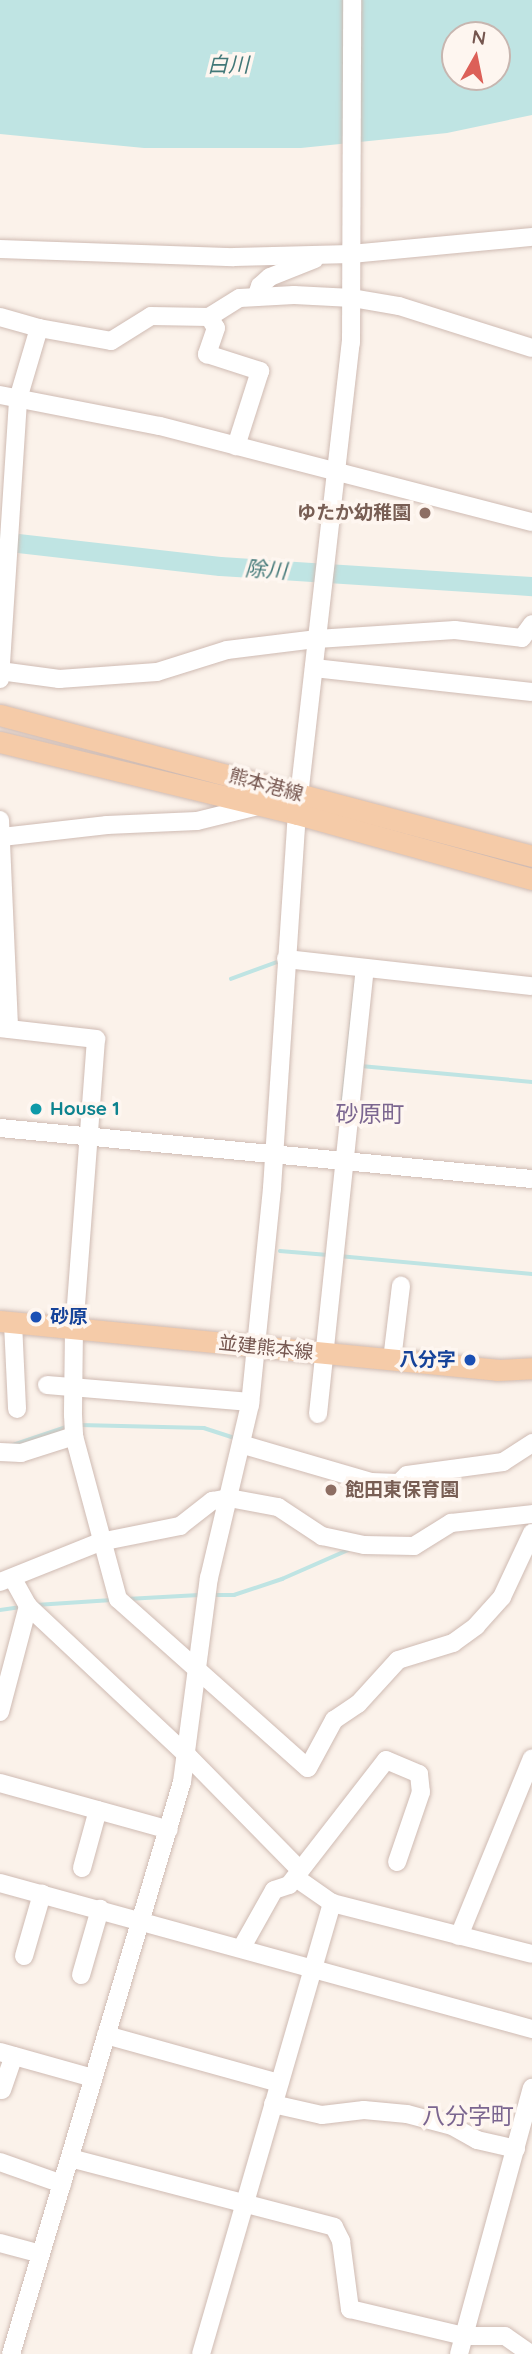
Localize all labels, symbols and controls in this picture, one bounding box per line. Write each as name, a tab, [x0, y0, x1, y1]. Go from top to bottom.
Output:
north arrow	[441, 21, 511, 91]
text: N	[470, 24, 488, 50]
water label: 白川	[207, 51, 249, 77]
place label: ゆたか幼稚園	[297, 502, 411, 524]
marker: ゆたか幼稚園	[417, 505, 433, 521]
water label: 除川	[244, 555, 288, 583]
street label: 熊本港線	[226, 764, 306, 806]
place label: House 1	[50, 1098, 120, 1120]
district label: 砂原町	[336, 1100, 404, 1128]
marker: House 1	[28, 1101, 44, 1117]
place label: 砂原	[50, 1306, 88, 1328]
marker: 砂原	[28, 1309, 44, 1325]
street label: 並建熊本線	[218, 1332, 314, 1364]
place label: 八分字	[399, 1349, 456, 1371]
marker: 八分字	[462, 1352, 478, 1368]
place label: 飽田東保育園	[345, 1479, 459, 1501]
marker: 飽田東保育園	[323, 1482, 339, 1498]
district label: 八分字町	[422, 2102, 514, 2130]

